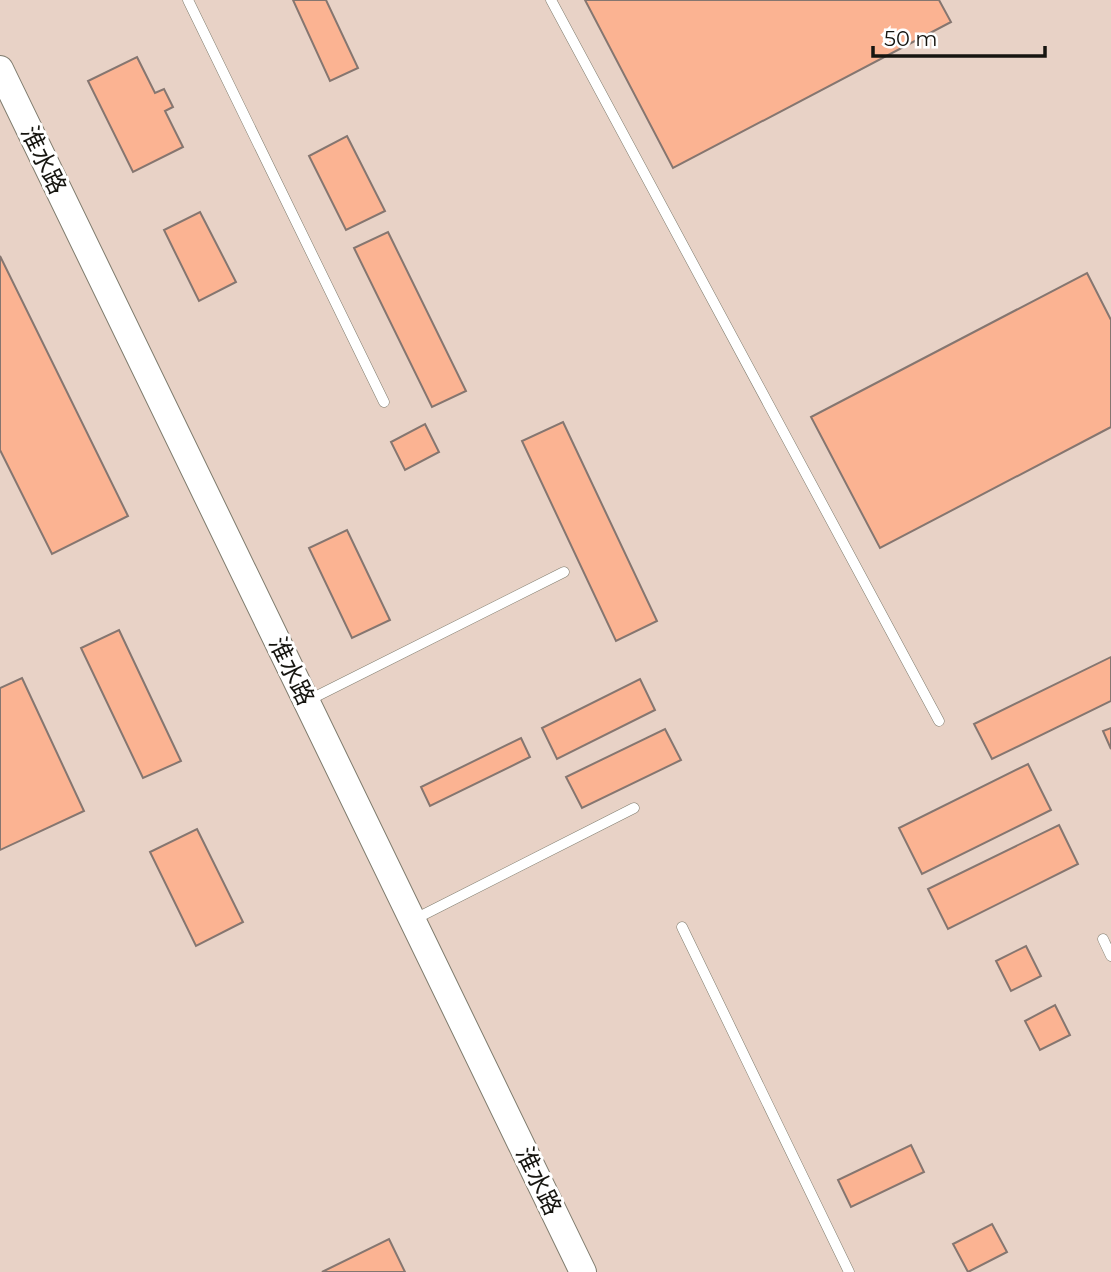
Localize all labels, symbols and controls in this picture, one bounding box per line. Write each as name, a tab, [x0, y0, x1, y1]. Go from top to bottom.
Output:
scale bar	[873, 14, 1044, 58]
text: 50 m	[884, 26, 938, 51]
street label: 淮水路	[15, 121, 73, 199]
street label: 淮水路	[263, 632, 321, 710]
street label: 淮水路	[510, 1142, 568, 1220]

